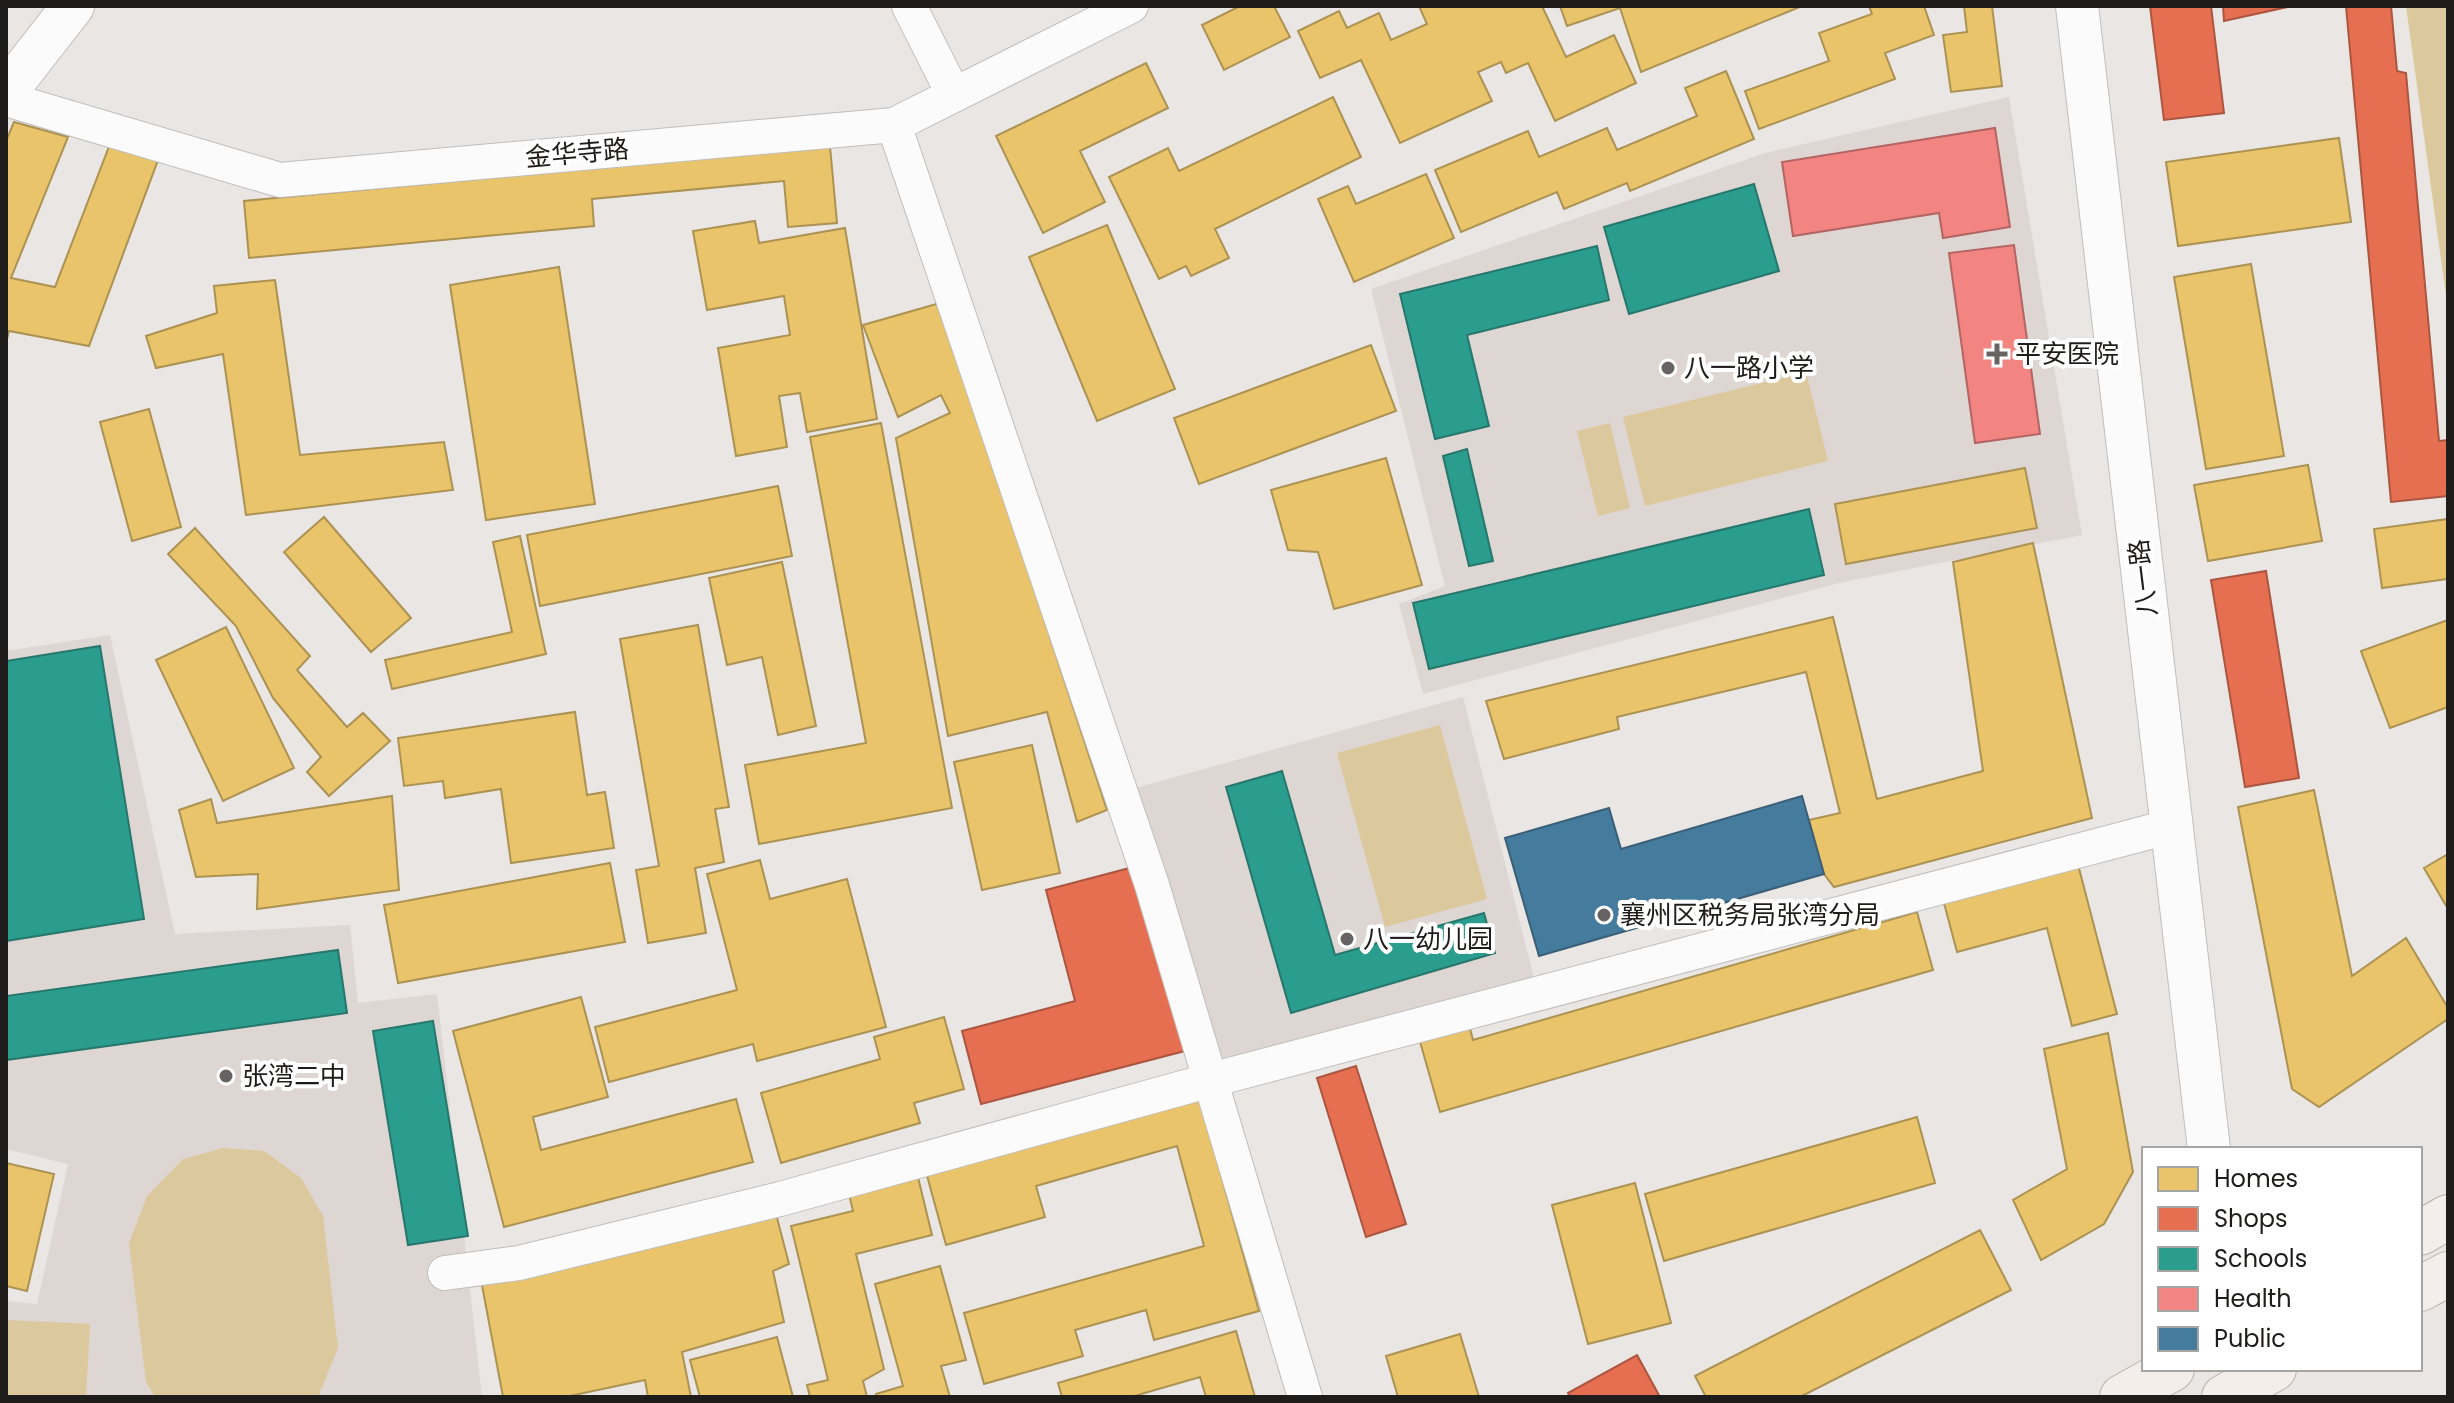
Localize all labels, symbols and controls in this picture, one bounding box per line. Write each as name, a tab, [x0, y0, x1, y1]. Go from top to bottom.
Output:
street label: 金华寺路	[524, 131, 630, 175]
place label: 平安医院	[2015, 336, 2119, 372]
marker: 平安医院	[1986, 343, 2008, 365]
place label: 八一路小学	[1684, 350, 1814, 386]
marker: 八一路小学	[1659, 359, 1677, 377]
street label: 八一路	[2120, 537, 2166, 619]
place label: 襄州区税务局张湾分局	[1620, 897, 1880, 933]
marker: 襄州区税务局张湾分局	[1595, 906, 1613, 924]
place label: 八一幼儿园	[1363, 921, 1493, 957]
marker: 八一幼儿园	[1338, 930, 1356, 948]
place label: 张湾二中	[242, 1058, 346, 1094]
marker: 张湾二中	[217, 1067, 235, 1085]
legend	[2142, 1147, 2422, 1371]
text: Homes	[2214, 1162, 2298, 1195]
text: Shops	[2214, 1202, 2288, 1235]
text: Schools	[2214, 1242, 2307, 1275]
text: Health	[2214, 1282, 2292, 1315]
text: Public	[2214, 1322, 2286, 1355]

